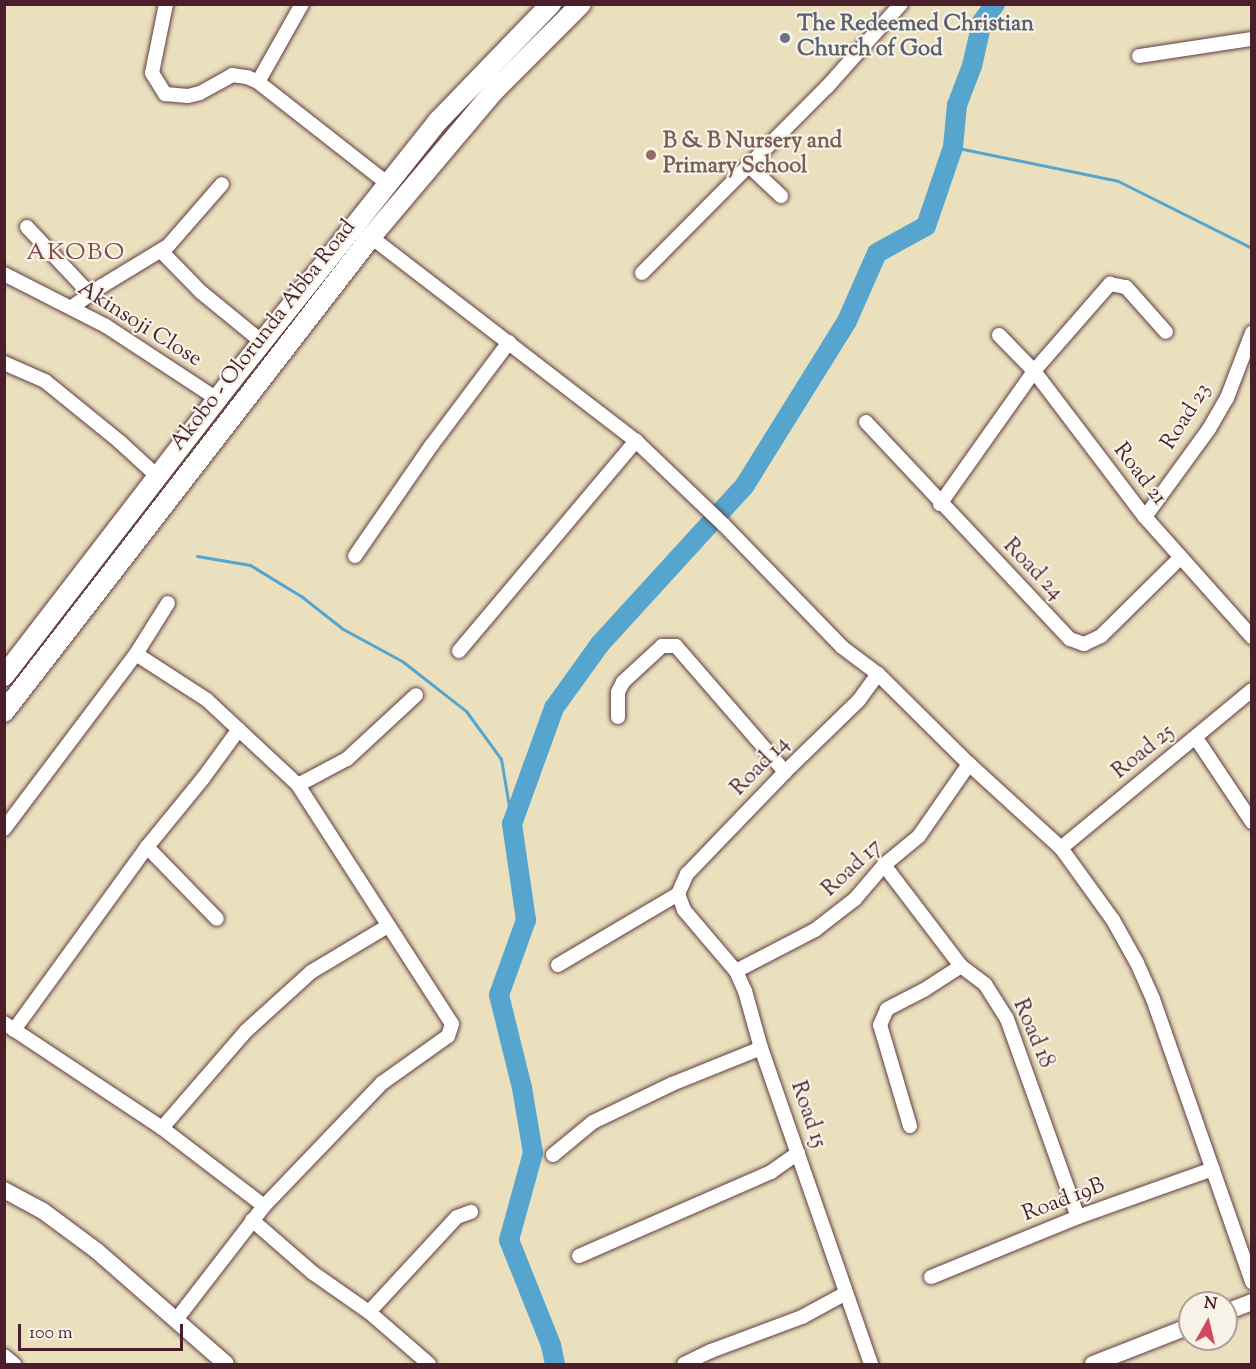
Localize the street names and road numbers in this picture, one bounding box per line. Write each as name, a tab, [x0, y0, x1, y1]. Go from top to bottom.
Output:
street label: Akobo - Olorunda Abba Road	[166, 215, 362, 457]
street label: Akinsoji Close	[72, 276, 206, 374]
street label: Road 23	[1156, 379, 1218, 455]
street label: Road 21	[1106, 439, 1172, 511]
street label: Road 24	[996, 534, 1068, 606]
street label: Road 25	[1108, 720, 1180, 786]
street label: Road 14	[726, 732, 796, 802]
street label: Road 17	[817, 835, 889, 903]
street label: Road 18	[1006, 995, 1058, 1073]
street label: Road 15	[783, 1078, 831, 1152]
street label: Road 19B	[1019, 1173, 1109, 1229]

